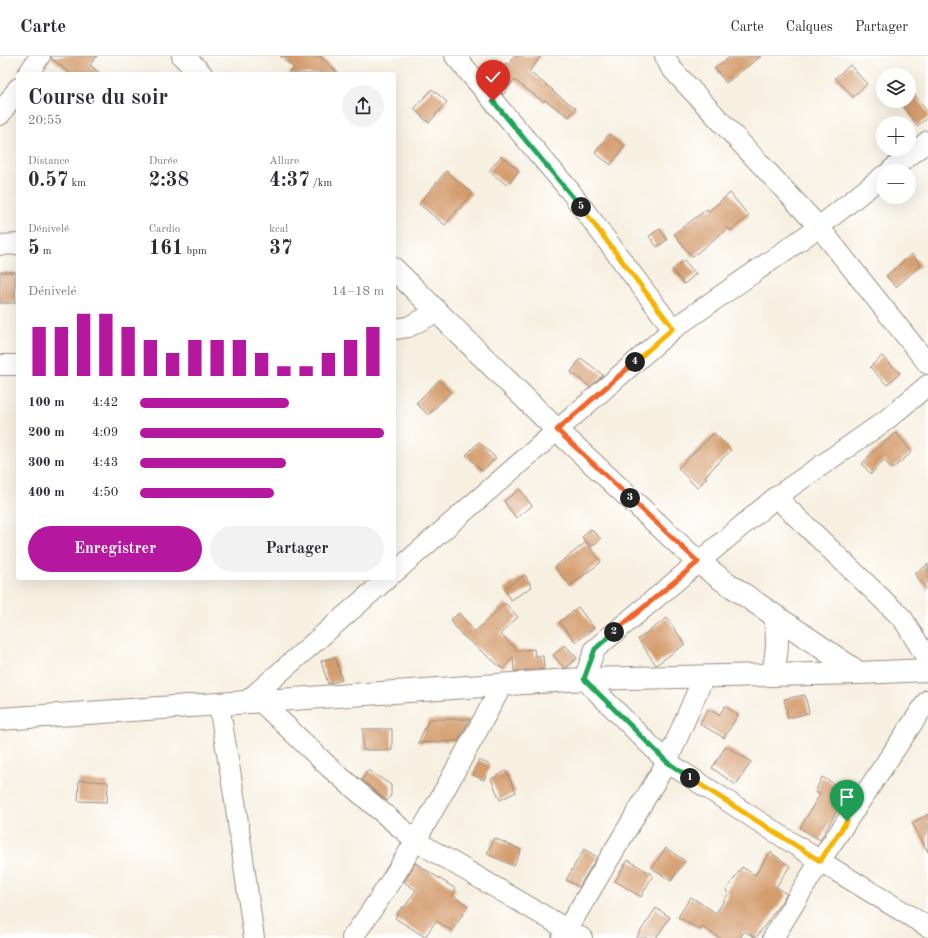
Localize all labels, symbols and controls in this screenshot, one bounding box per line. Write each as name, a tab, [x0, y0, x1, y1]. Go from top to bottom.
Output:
text: Carte	[20, 18, 66, 37]
text: Carte	[730, 20, 764, 34]
text: Calques	[786, 20, 833, 34]
text: Partager	[855, 20, 908, 34]
pin	[476, 60, 510, 101]
icon: check	[482, 66, 504, 88]
map controls	[876, 68, 916, 204]
button: layers	[876, 68, 916, 108]
button: share	[342, 85, 384, 127]
text: Course du soir	[28, 87, 168, 109]
text: 20:55	[28, 114, 62, 127]
button: +	[876, 116, 916, 156]
text: Distance	[28, 156, 69, 167]
text: Durée	[149, 156, 178, 167]
text: Allure	[269, 156, 299, 167]
button: −	[876, 164, 916, 204]
text: 0.57	[28, 171, 68, 191]
text: 2:38	[149, 171, 189, 191]
text: 4:37	[269, 171, 310, 191]
text: km	[68, 178, 86, 189]
text: /km	[310, 178, 332, 189]
pin: 5	[571, 197, 591, 217]
text: 5	[578, 201, 584, 212]
text: Dénivelé	[28, 224, 69, 235]
text: Cardio	[149, 224, 180, 235]
text: kcal	[269, 224, 288, 235]
text: 5	[28, 239, 40, 259]
text: 161	[149, 239, 183, 259]
text: 37	[269, 239, 293, 259]
text: m	[40, 246, 51, 257]
text: bpm	[183, 246, 207, 257]
text: Dénivelé	[28, 285, 76, 298]
text: 14–18 m	[332, 285, 384, 298]
pin: 4	[625, 352, 645, 372]
text: 4	[632, 356, 638, 367]
text: 100 m	[28, 396, 65, 409]
text: 4:42	[92, 396, 118, 409]
text: 200 m	[28, 426, 65, 439]
text: 4:09	[92, 426, 118, 439]
text: 300 m	[28, 456, 65, 469]
text: 4:43	[92, 456, 118, 469]
text: 400 m	[28, 486, 65, 499]
text: 4:50	[92, 486, 118, 499]
pin: 3	[620, 488, 640, 508]
text: 3	[627, 492, 633, 503]
button: Enregistrer	[28, 526, 202, 572]
button: Partager	[210, 526, 384, 572]
pin: 2	[604, 622, 624, 642]
text: 2	[611, 626, 617, 637]
pin: 1	[680, 768, 700, 788]
text: 1	[687, 772, 693, 783]
pin	[830, 780, 864, 821]
icon: arrive	[836, 786, 858, 808]

